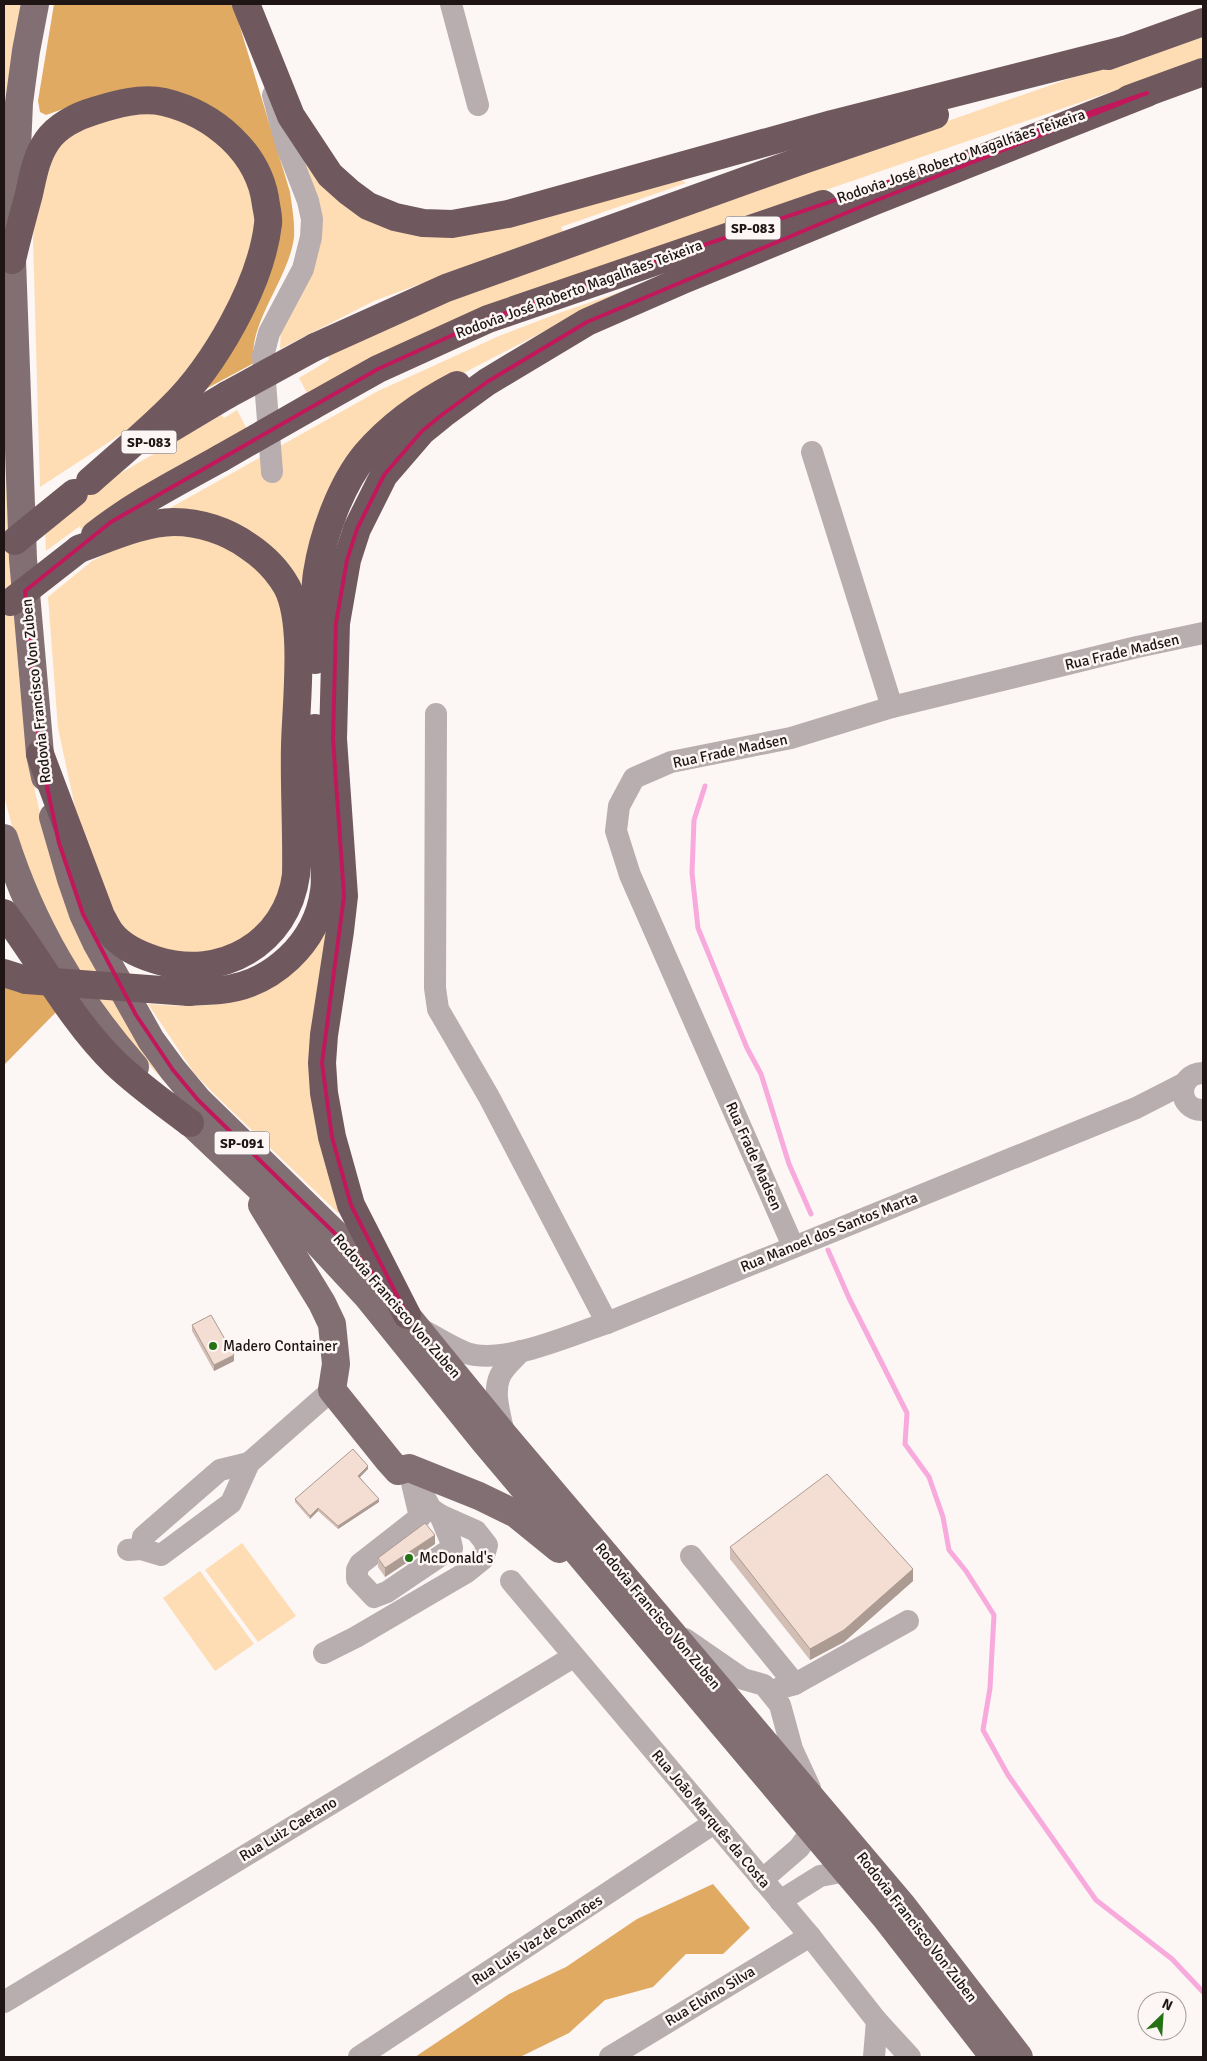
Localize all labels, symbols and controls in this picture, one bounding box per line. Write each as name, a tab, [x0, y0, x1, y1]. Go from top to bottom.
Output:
street label: Rodovia José Roberto Magalhães Teixeira	[835, 105, 1087, 207]
road number: SP-083	[726, 217, 780, 240]
street label: Rodovia José Roberto Magalhães Teixeira	[453, 236, 705, 342]
road number: SP-083	[122, 431, 176, 454]
street label: Rodovia Francisco Von Zuben	[17, 598, 55, 784]
street label: Rua Frade Madsen	[1063, 630, 1181, 674]
street label: Rua Frade Madsen	[671, 730, 789, 772]
street label: Rua Frade Madsen	[722, 1099, 786, 1213]
road number: SP-091	[214, 1132, 270, 1154]
street label: Rua Manoel dos Santos Marta	[738, 1188, 920, 1276]
street label: Rodovia Francisco Von Zuben	[329, 1230, 465, 1382]
place label: Madero Container	[223, 1337, 338, 1355]
marker: Madero Container	[207, 1340, 219, 1352]
street label: Rodovia Francisco Von Zuben	[592, 1539, 724, 1693]
place label: McDonald's	[419, 1549, 494, 1567]
marker: McDonald's	[403, 1552, 415, 1564]
street label: Rua João Marquês da Costa	[648, 1746, 774, 1892]
street label: Rua Luiz Caetano	[236, 1793, 340, 1865]
street label: Rodovia Francisco Von Zuben	[853, 1848, 981, 2006]
street label: Rua Luís Vaz de Camões	[468, 1891, 606, 1989]
street label: Rua Elvino Silva	[662, 1962, 758, 2030]
north arrow	[1137, 1991, 1187, 2041]
text: N	[1159, 1995, 1175, 2014]

